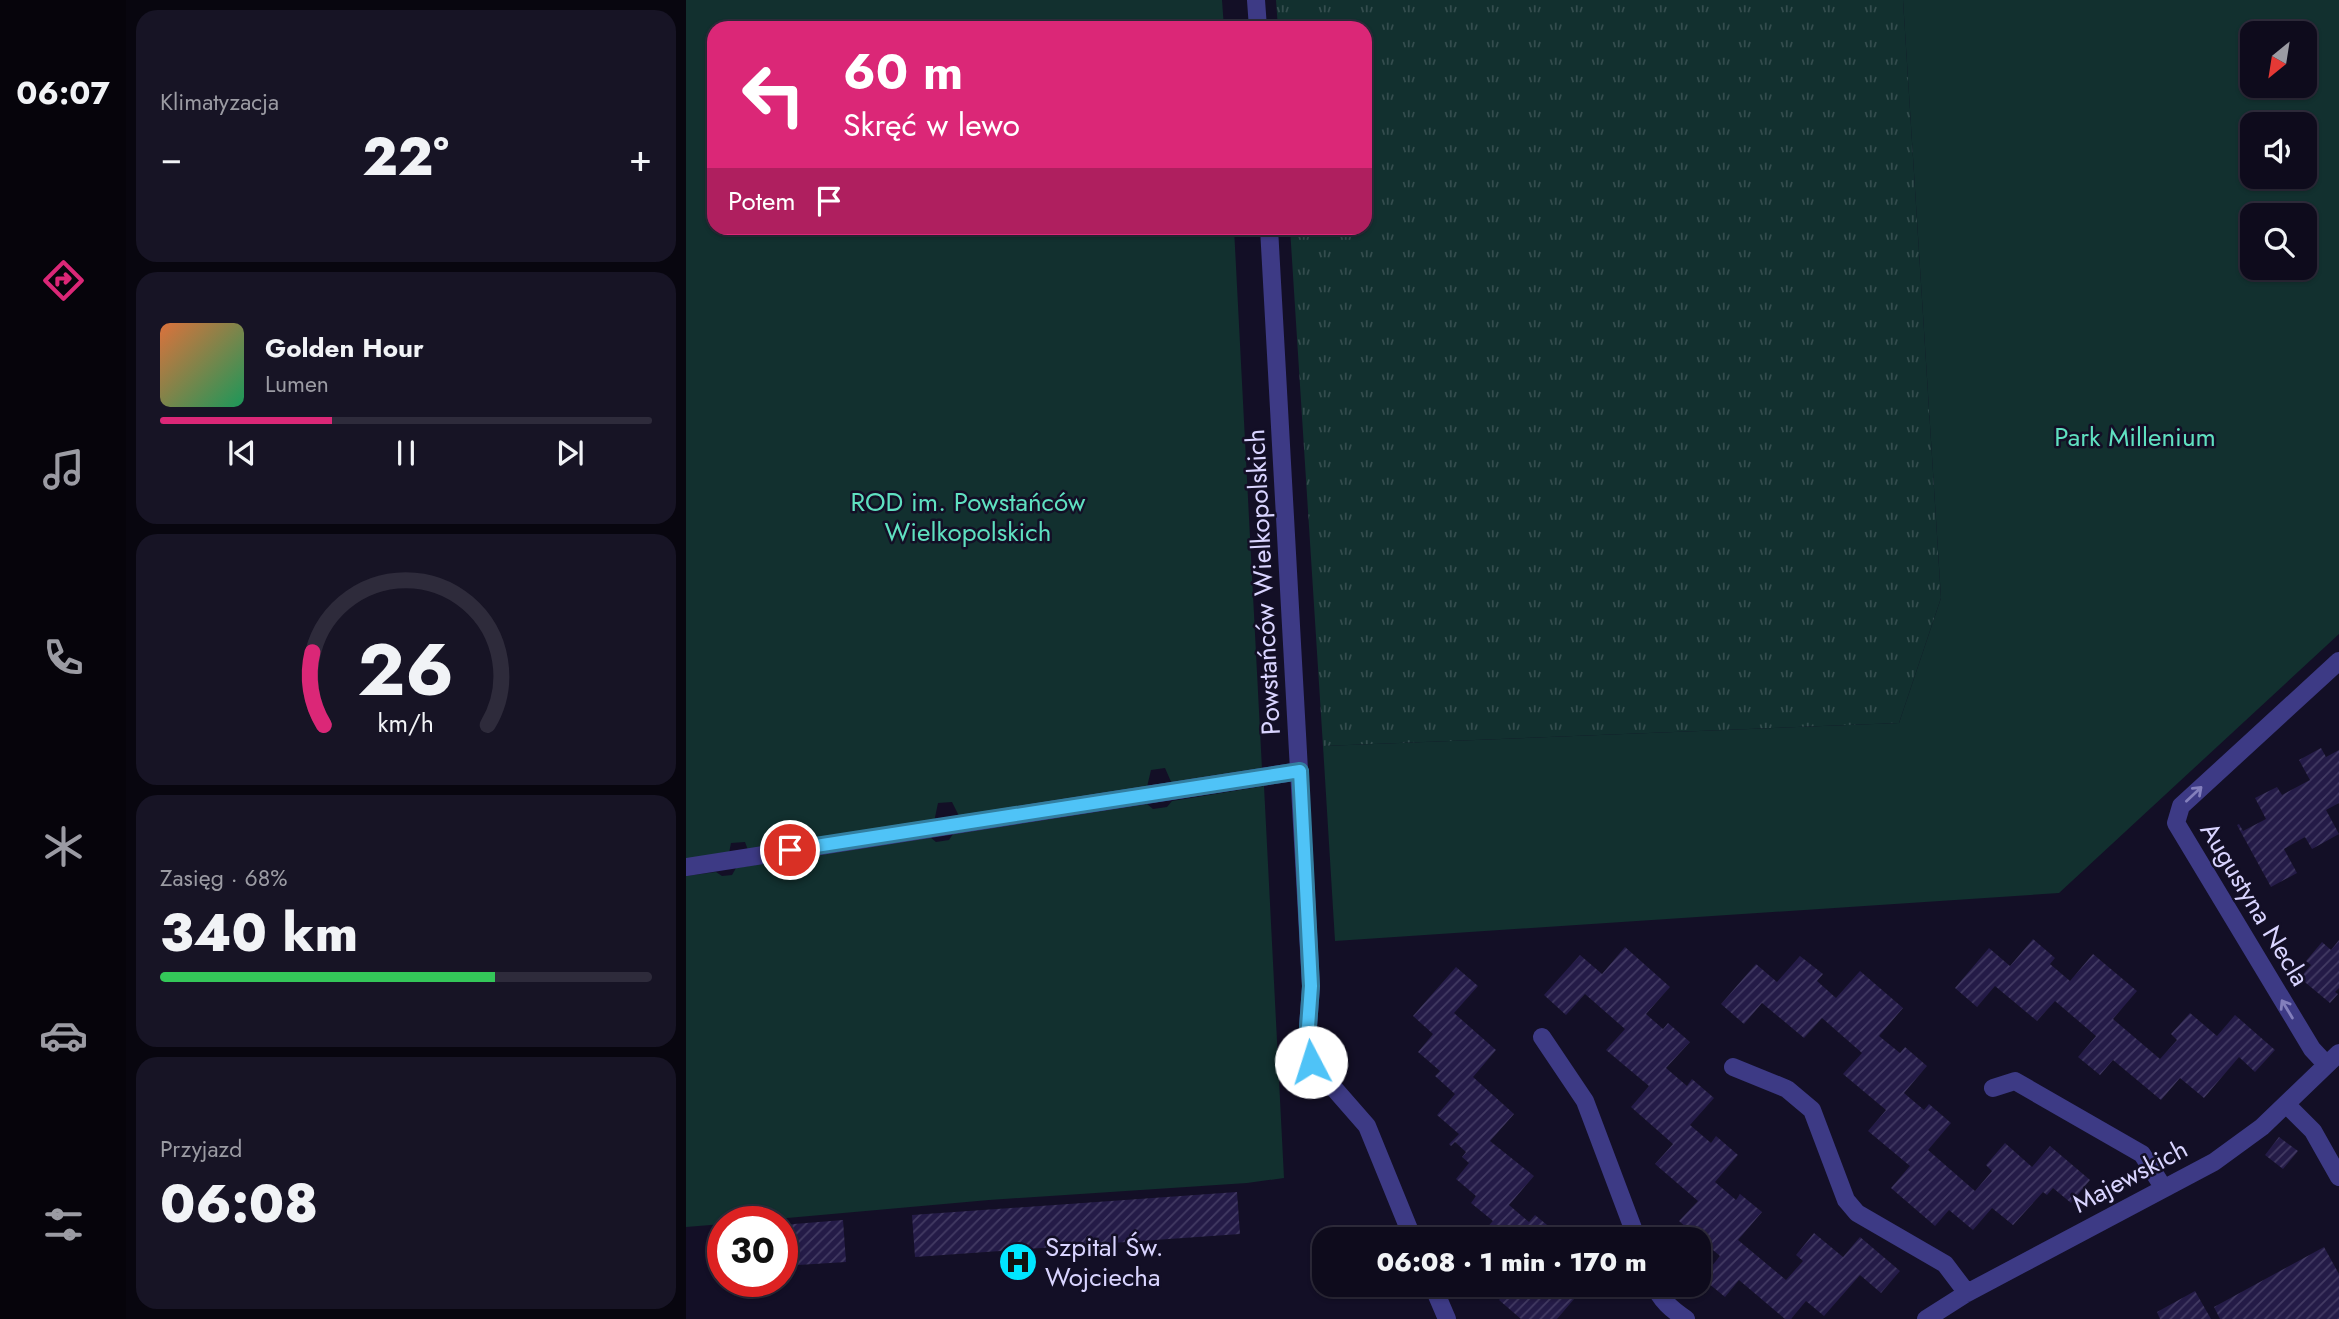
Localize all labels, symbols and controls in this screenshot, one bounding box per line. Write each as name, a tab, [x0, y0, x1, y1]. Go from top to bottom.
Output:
north arrow	[2240, 21, 2317, 98]
map controls	[2240, 21, 2317, 280]
text: 60 m	[843, 37, 963, 107]
icon: left	[728, 49, 819, 140]
text: 06:07	[16, 70, 110, 116]
text: Klimatyzacja	[160, 85, 279, 119]
text: Skręć w lewo	[843, 102, 1020, 148]
button: sound	[2240, 112, 2317, 189]
text: 22°	[362, 119, 449, 195]
text: −	[160, 130, 182, 185]
text: +	[629, 130, 652, 185]
text: Potem	[728, 182, 796, 220]
icon: arrive	[810, 182, 848, 220]
button: search	[2240, 203, 2317, 280]
icon: directions	[39, 256, 88, 305]
text: Golden Hour	[265, 329, 424, 367]
text: Lumen	[265, 367, 329, 401]
park label: Park Millenium	[2054, 418, 2216, 456]
street label: Powstańców Wielkopolskich	[1236, 428, 1290, 736]
icon: previous	[223, 434, 261, 472]
icon: pause	[387, 434, 425, 472]
icon: next	[551, 434, 589, 472]
icon: music	[39, 445, 88, 494]
park label: ROD im. Powstańców Wielkopolskich	[851, 483, 1086, 551]
text: 26	[358, 618, 454, 723]
icon: phone	[39, 633, 88, 682]
text: km/h	[378, 705, 434, 741]
one-way arrow	[2185, 786, 2203, 802]
street label: Augustyna Necla	[2191, 815, 2319, 993]
pin	[760, 820, 820, 880]
icon: climate	[39, 822, 88, 871]
icon: arrive	[771, 831, 809, 869]
text: Zasięg · 68%	[160, 861, 288, 895]
text: 340 km	[160, 895, 358, 971]
one-way arrow	[2280, 999, 2294, 1019]
icon: car	[39, 1011, 88, 1060]
position arrow	[1274, 1025, 1348, 1099]
street label: Majewskich	[2066, 1130, 2194, 1222]
text: Przyjazd	[160, 1132, 242, 1166]
text: 06:08	[160, 1166, 318, 1242]
icon: filters	[39, 1200, 88, 1249]
speed limit sign: 30	[707, 1206, 798, 1297]
place label: Szpital Św. Wojciecha	[1045, 1228, 1163, 1296]
hospital icon: Szpital Św. Wojciecha	[997, 1241, 1039, 1283]
text: 06:08 · 1 min · 170 m	[1376, 1243, 1647, 1281]

